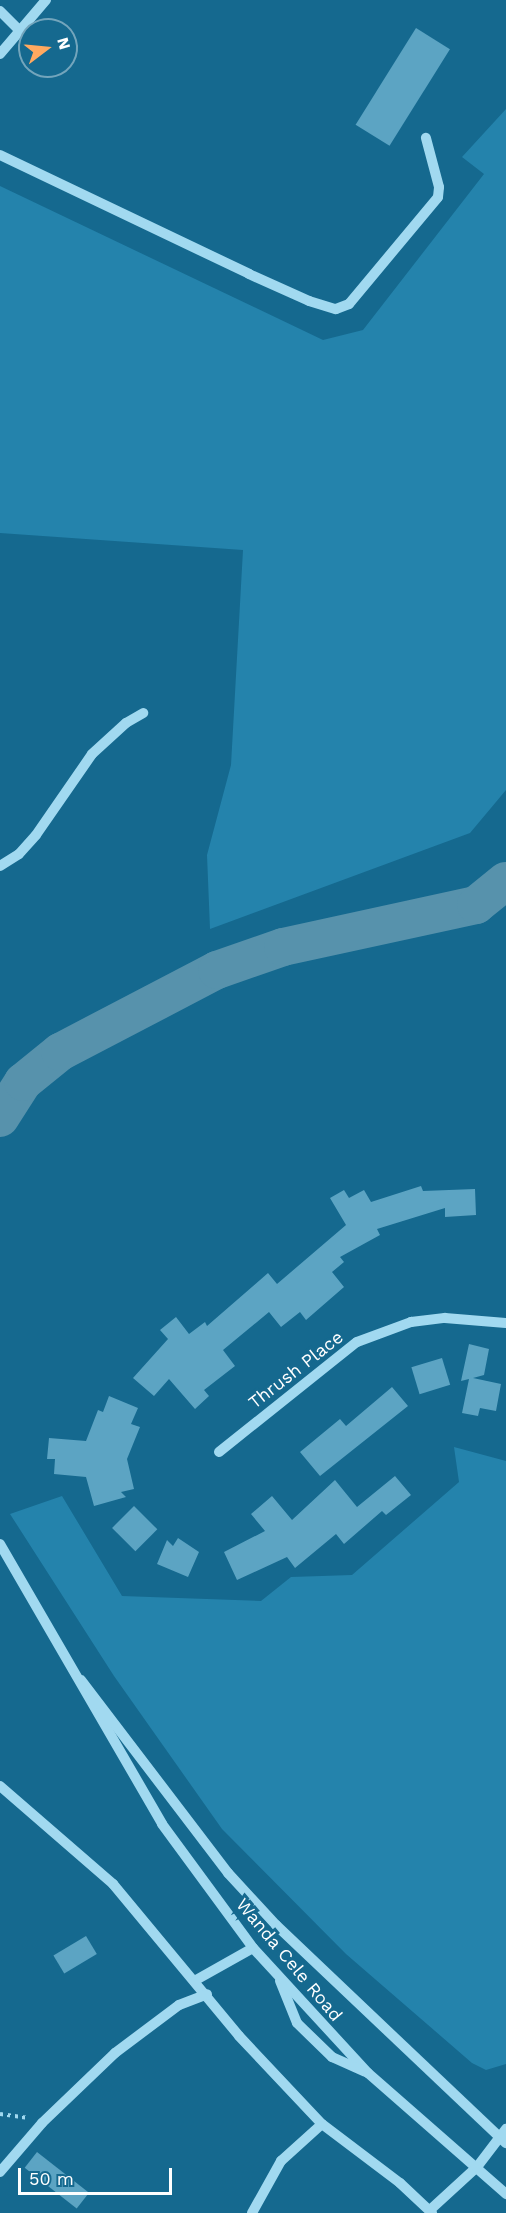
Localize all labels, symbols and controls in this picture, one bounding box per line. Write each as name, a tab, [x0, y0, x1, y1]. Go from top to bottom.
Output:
north arrow	[18, 18, 78, 78]
text: N	[53, 35, 75, 52]
street label: Thrush Place	[244, 1326, 348, 1414]
street label: Wanda Cele Road	[231, 1894, 347, 2026]
scale bar	[21, 2156, 176, 2194]
text: 50 m	[29, 2168, 74, 2189]

